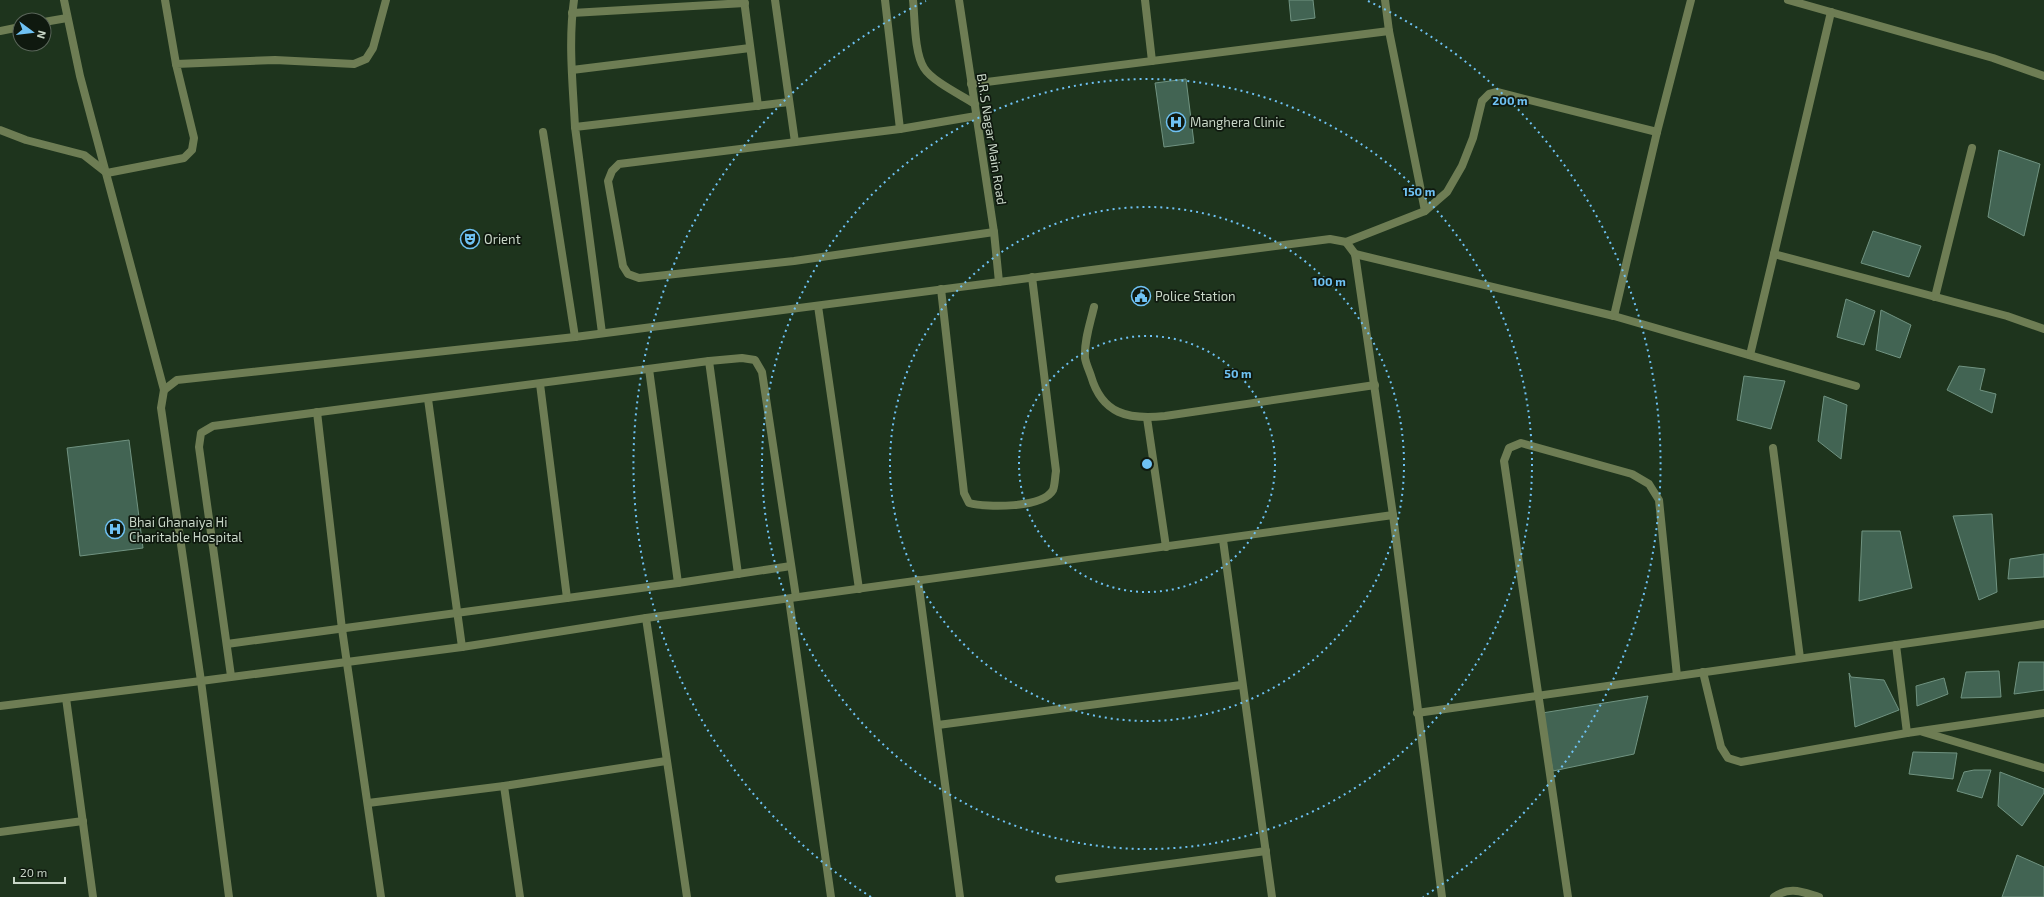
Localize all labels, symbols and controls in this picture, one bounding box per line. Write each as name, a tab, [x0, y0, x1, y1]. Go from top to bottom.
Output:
north arrow	[12, 12, 52, 52]
text: N	[35, 29, 49, 40]
street label: B.R.S Nagar Main Road	[974, 72, 1010, 206]
text: 200 m	[1492, 93, 1528, 107]
hospital icon: Manghera Clinic	[1165, 111, 1187, 133]
place label: Manghera Clinic	[1190, 114, 1285, 130]
text: 150 m	[1403, 184, 1435, 198]
theatre icon: Orient	[459, 228, 481, 250]
place label: Orient	[484, 231, 521, 247]
text: 100 m	[1312, 274, 1346, 288]
public building icon: Police Station	[1130, 285, 1152, 307]
place label: Police Station	[1155, 288, 1236, 304]
text: 50 m	[1224, 366, 1252, 380]
centre of rings	[1140, 457, 1154, 471]
place label: Bhai Ghanaiya Hi Charitable Hospital	[129, 514, 242, 545]
hospital icon: Bhai Ghanaiya Hi Charitable Hospital	[104, 518, 126, 540]
scale bar	[14, 859, 65, 885]
text: 20 m	[20, 865, 47, 879]

